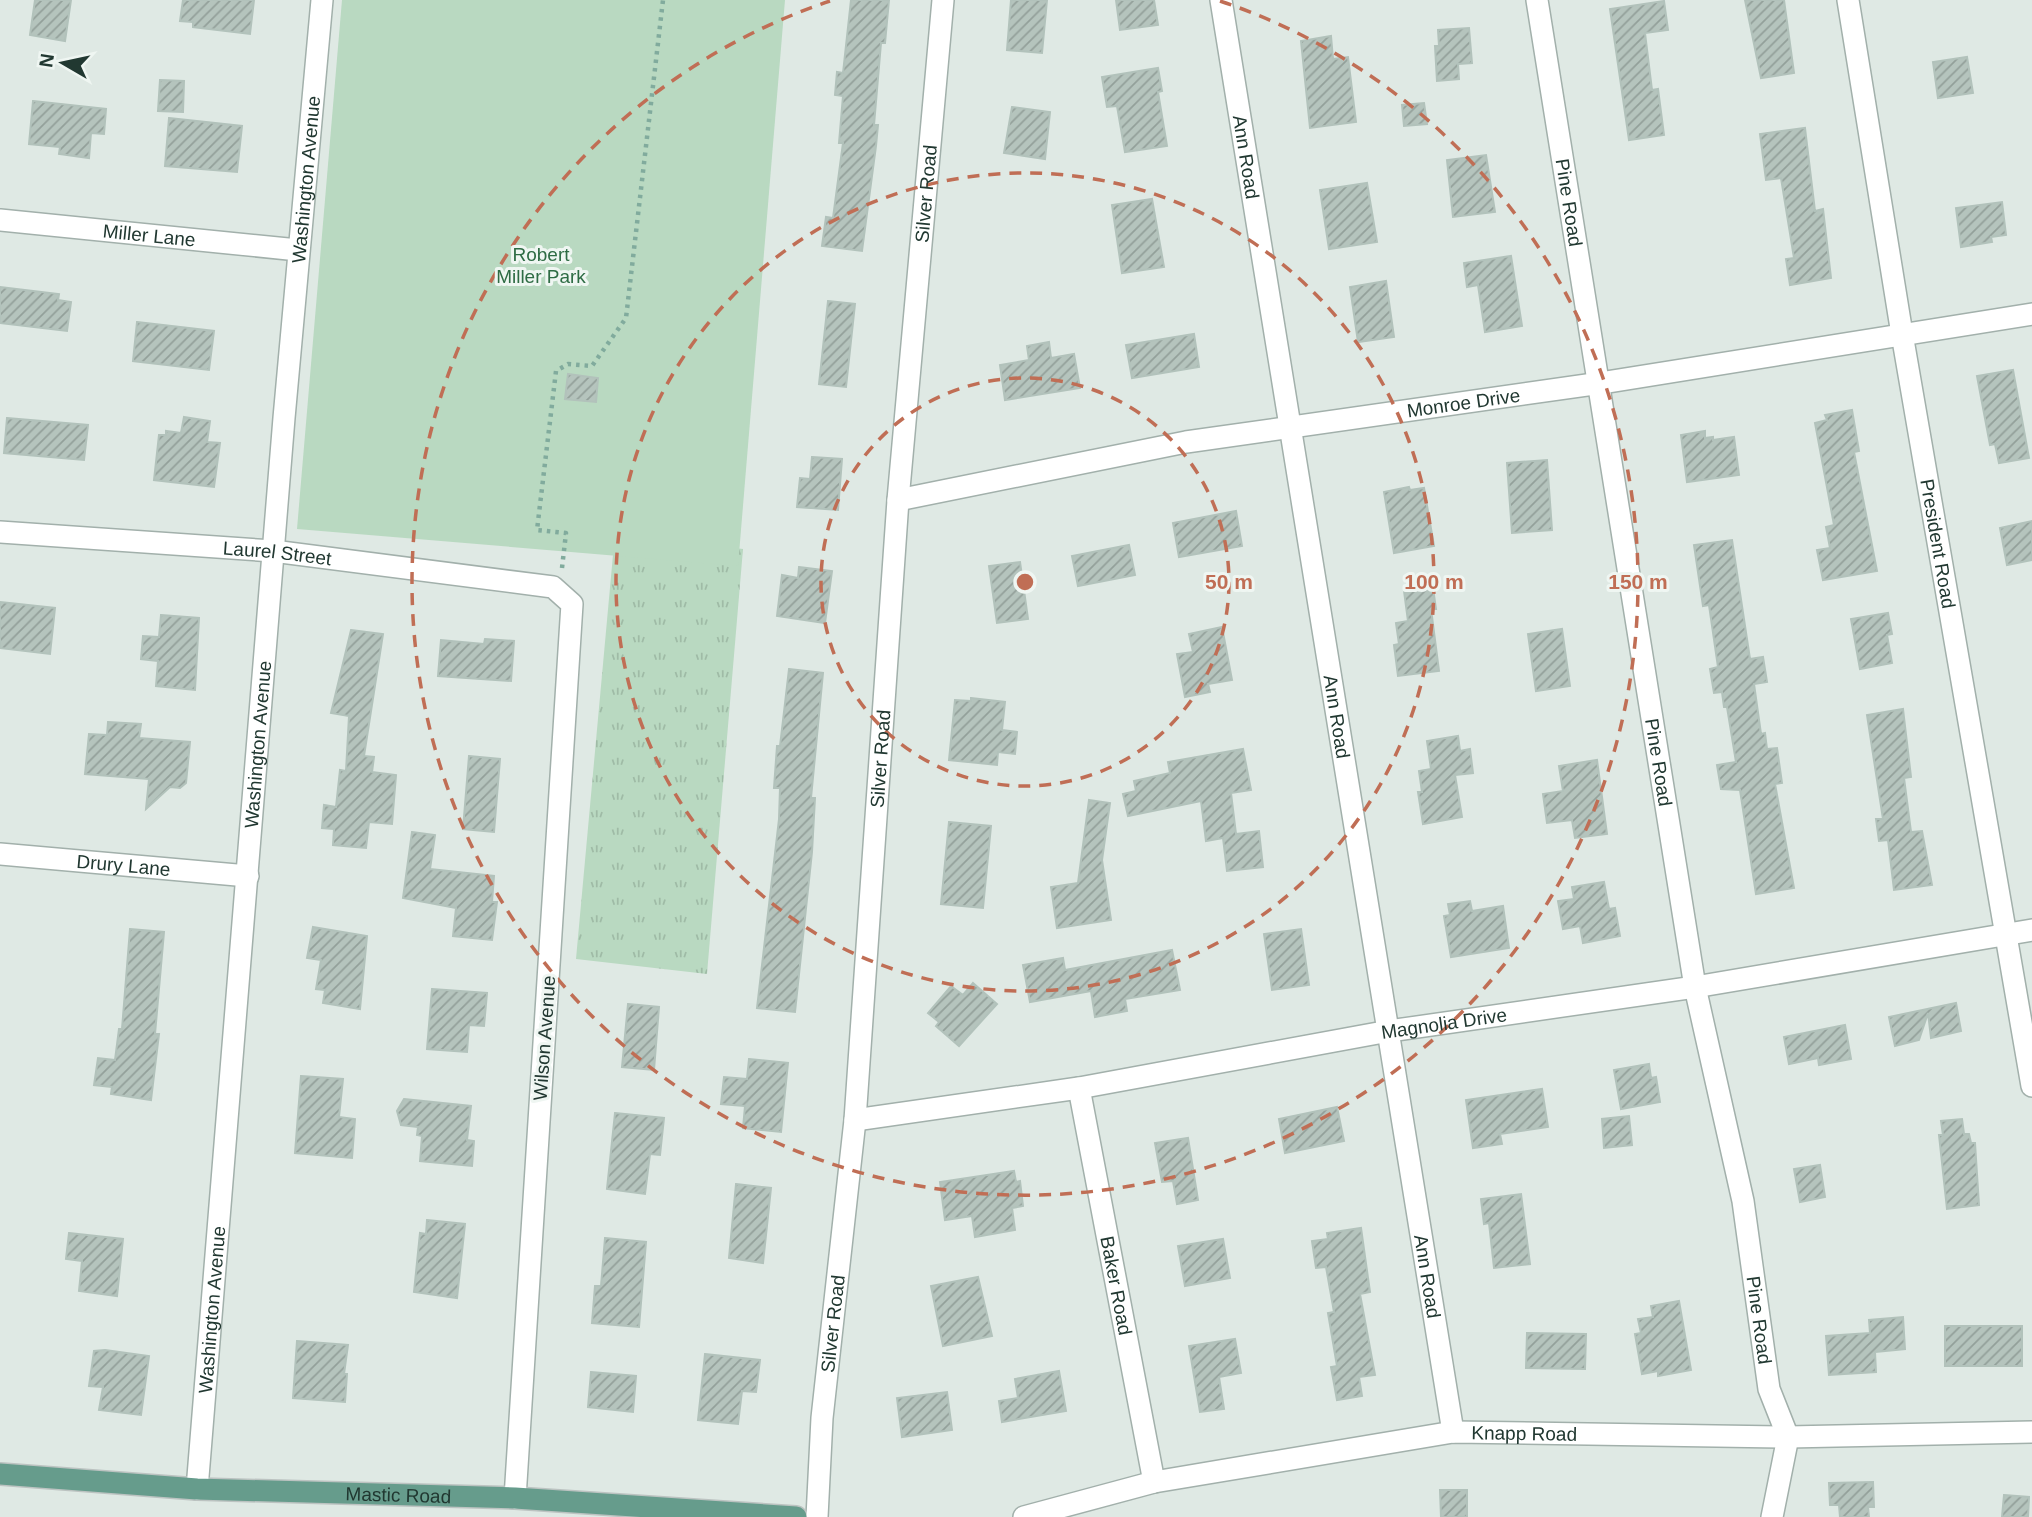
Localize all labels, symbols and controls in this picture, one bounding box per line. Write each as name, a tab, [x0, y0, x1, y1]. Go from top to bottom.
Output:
north arrow	[28, 28, 98, 98]
text: N	[35, 52, 58, 69]
street label: Washington Avenue	[288, 95, 324, 264]
street label: Ann Road	[1229, 114, 1263, 200]
street label: Silver Road	[911, 144, 941, 244]
street label: Pine Road	[1552, 157, 1586, 248]
street label: Miller Lane	[102, 220, 197, 251]
park label: Robert Miller Park	[496, 244, 586, 287]
street label: Monroe Drive	[1406, 385, 1521, 421]
street label: President Road	[1916, 477, 1959, 610]
street label: Laurel Street	[222, 538, 333, 569]
centre of rings	[1013, 570, 1037, 594]
text: 50 m	[1205, 570, 1253, 593]
text: 100 m	[1404, 570, 1464, 593]
text: 150 m	[1608, 570, 1668, 593]
street label: Washington Avenue	[241, 660, 275, 829]
street label: Ann Road	[1319, 673, 1354, 760]
street label: Silver Road	[867, 709, 894, 809]
street label: Pine Road	[1641, 717, 1676, 808]
street label: Drury Lane	[76, 851, 171, 880]
street label: Wilson Avenue	[530, 975, 559, 1101]
street label: Magnolia Drive	[1380, 1004, 1508, 1043]
street label: Washington Avenue	[195, 1225, 229, 1394]
street label: Ann Road	[1410, 1233, 1444, 1320]
street label: Baker Road	[1096, 1234, 1136, 1337]
street label: Silver Road	[817, 1274, 849, 1374]
street label: Pine Road	[1742, 1275, 1775, 1365]
street label: Knapp Road	[1471, 1422, 1577, 1445]
street label: Mastic Road	[345, 1483, 451, 1507]

